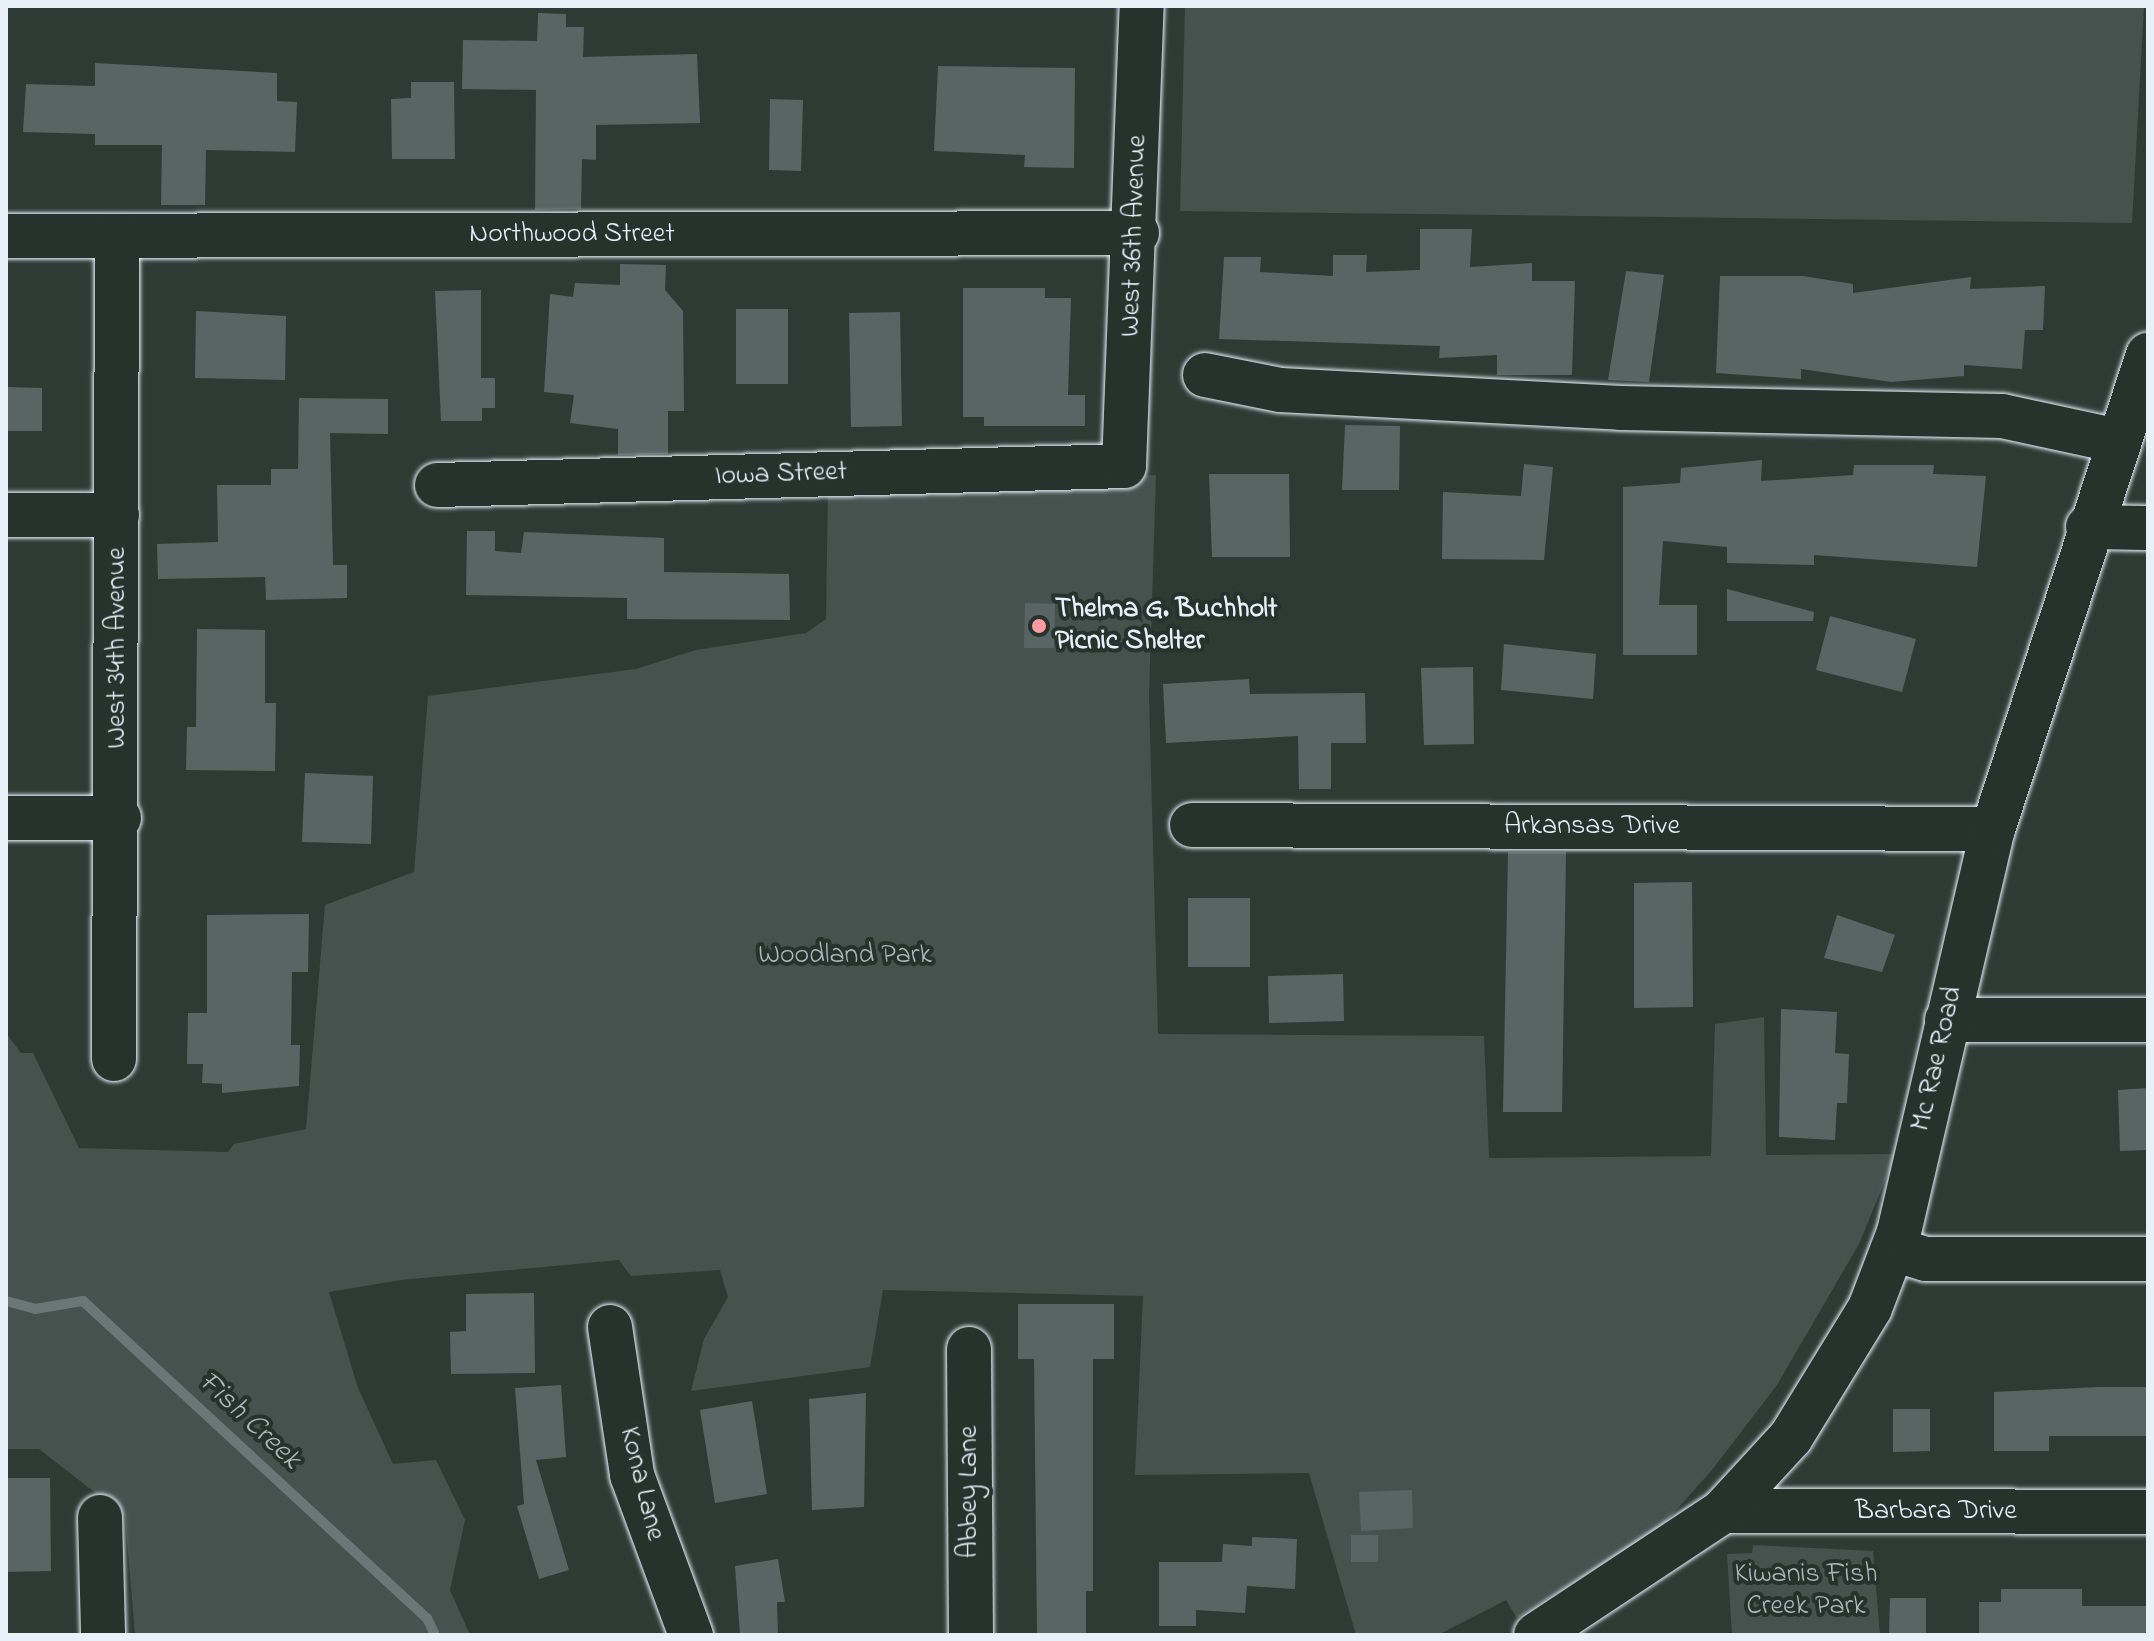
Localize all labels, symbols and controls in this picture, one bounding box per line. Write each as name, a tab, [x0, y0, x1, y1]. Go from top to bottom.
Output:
street label: West 36th Avenue	[1115, 134, 1155, 338]
street label: Northwood Street	[469, 218, 675, 252]
street label: Iowa Street	[714, 456, 848, 494]
street label: West 34th Avenue	[101, 547, 135, 749]
place label: Thelma G. Buchholt Picnic Shelter	[1055, 593, 1277, 659]
marker: Thelma G. Buchholt Picnic Shelter	[1030, 617, 1048, 635]
street label: Arkansas Drive	[1504, 810, 1680, 844]
park label: Woodland Park	[758, 939, 932, 973]
street label: Mc Rae Road	[1905, 983, 1971, 1135]
water label: Fish Creek	[190, 1364, 308, 1478]
street label: Kona Lane	[611, 1424, 671, 1544]
street label: Abbey Lane	[953, 1426, 987, 1558]
street label: Barbara Drive	[1855, 1495, 2017, 1529]
park label: Kiwanis Fish Creek Park	[1735, 1558, 1877, 1624]

